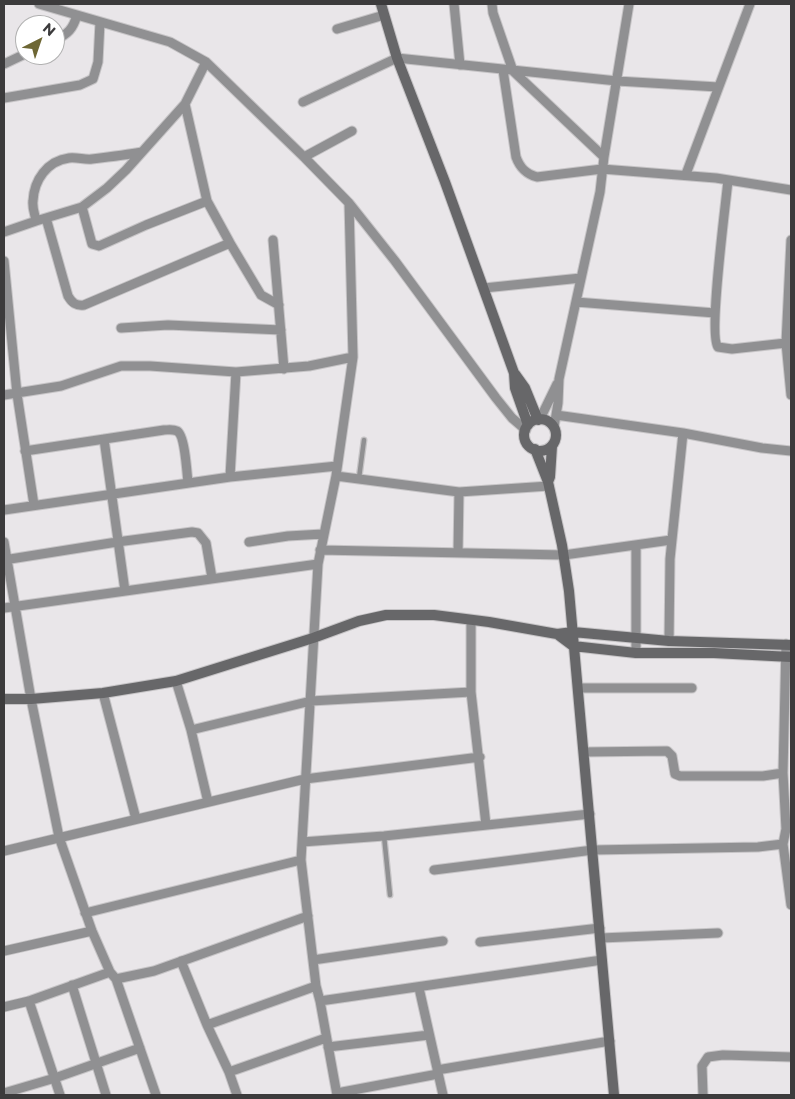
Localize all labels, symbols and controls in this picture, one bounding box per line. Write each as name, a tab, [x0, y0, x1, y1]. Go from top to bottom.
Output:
north arrow	[15, 15, 65, 65]
text: N	[39, 19, 59, 40]

